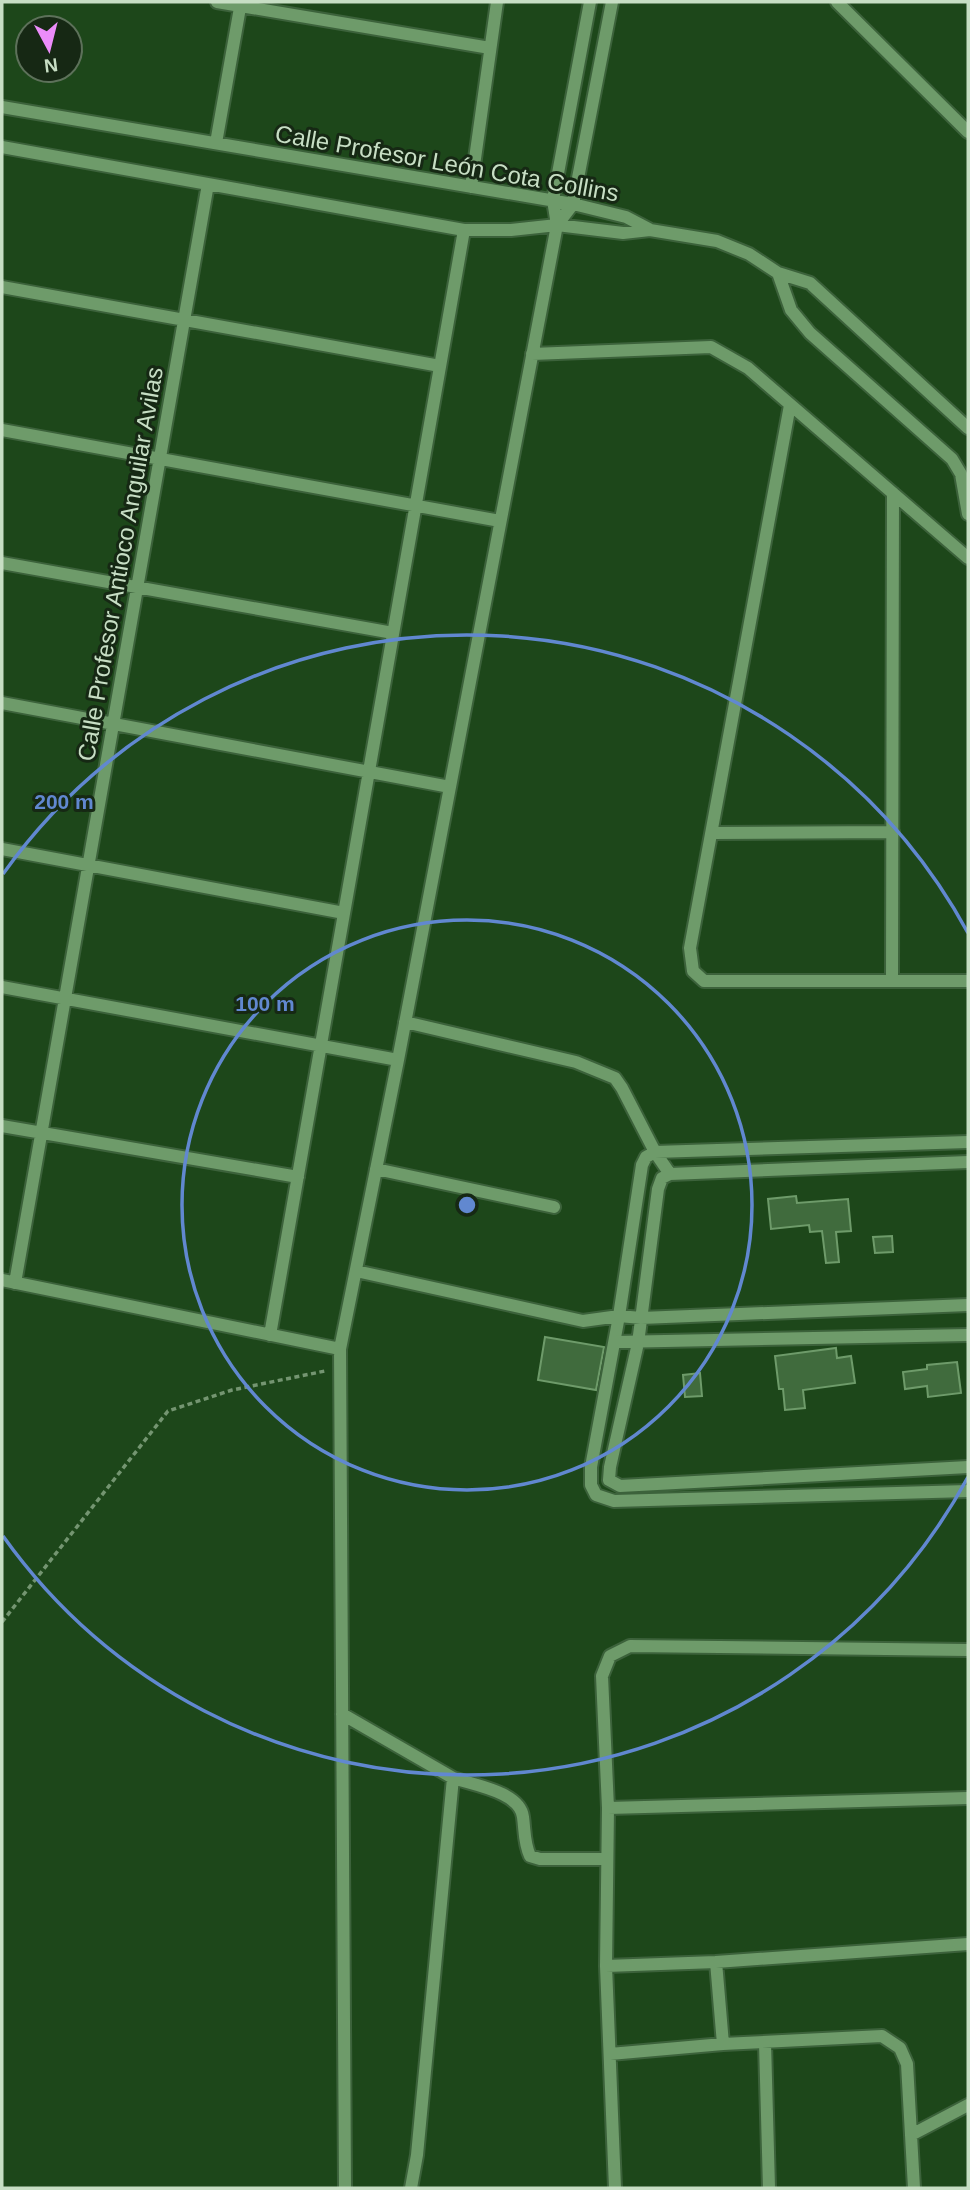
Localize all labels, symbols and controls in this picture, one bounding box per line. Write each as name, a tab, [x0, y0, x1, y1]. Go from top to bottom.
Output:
north arrow	[14, 14, 84, 84]
text: N	[43, 54, 59, 77]
street label: Calle Profesor León Cota Collins	[273, 119, 621, 207]
street label: Calle Profesor Antioco Anguilar Avilas	[72, 365, 168, 763]
text: 200 m	[34, 790, 94, 813]
text: 100 m	[235, 992, 295, 1015]
centre of rings	[455, 1193, 479, 1217]

